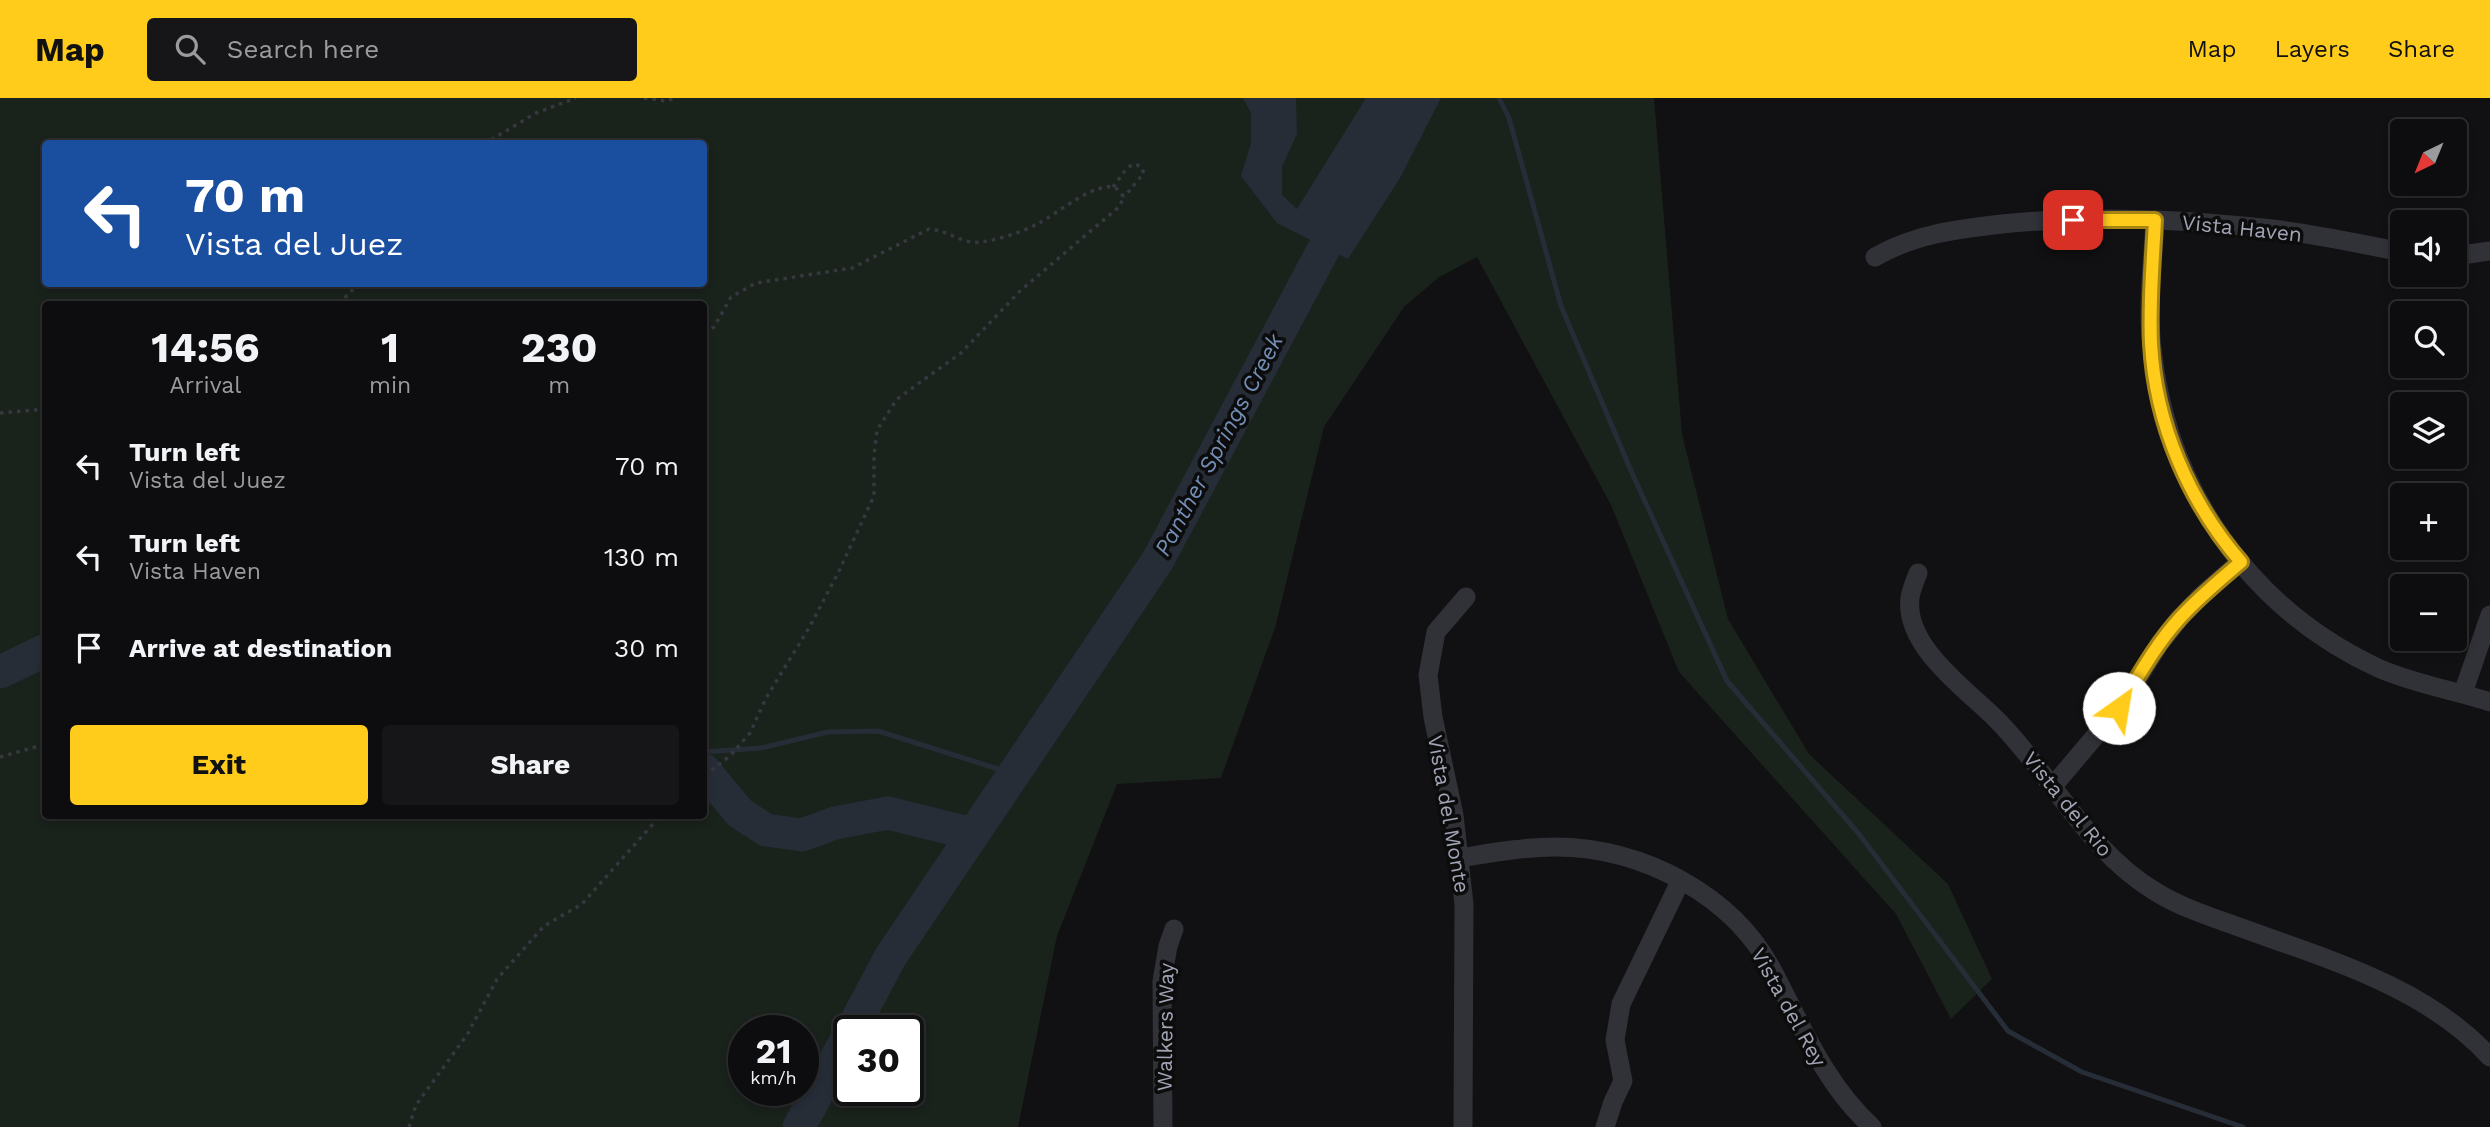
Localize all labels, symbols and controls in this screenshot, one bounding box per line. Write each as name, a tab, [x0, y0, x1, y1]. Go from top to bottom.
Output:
search box	[147, 18, 637, 81]
text: Map	[35, 30, 105, 69]
icon: search	[171, 30, 209, 68]
text: Search here	[227, 34, 379, 64]
text: Map	[2188, 35, 2236, 63]
text: Layers	[2274, 35, 2350, 63]
text: Share	[2388, 35, 2455, 63]
north arrow	[2390, 119, 2468, 196]
map controls	[2390, 119, 2467, 651]
text: 70 m	[185, 166, 305, 224]
icon: left	[70, 168, 161, 259]
pin	[2043, 190, 2103, 250]
icon: arrive	[2054, 201, 2092, 239]
street label: Vista Haven	[2181, 209, 2303, 247]
button: sound	[2390, 210, 2467, 287]
text: Vista del Juez	[185, 225, 403, 263]
button: search	[2390, 301, 2467, 378]
text: 14:56	[151, 323, 260, 372]
text: 1	[381, 323, 399, 372]
text: 230	[521, 323, 598, 372]
water label: Panther Springs Creek	[1149, 328, 1290, 561]
text: Arrival	[170, 372, 241, 399]
text: min	[369, 372, 411, 399]
text: m	[548, 372, 570, 399]
button: layers	[2390, 392, 2467, 469]
text: Turn left	[129, 437, 240, 467]
icon: left	[70, 447, 108, 485]
text: 70 m	[615, 451, 679, 481]
text: Vista del Juez	[129, 467, 286, 494]
button: +	[2390, 483, 2467, 560]
text: Turn left	[129, 528, 240, 558]
icon: left	[70, 538, 108, 576]
text: 130 m	[604, 542, 679, 572]
text: Vista Haven	[129, 558, 261, 585]
button: −	[2390, 574, 2467, 651]
icon: arrive	[70, 629, 108, 667]
text: Arrive at destination	[129, 633, 392, 663]
text: 30 m	[614, 633, 679, 663]
position arrow	[2082, 671, 2156, 745]
button: Exit	[70, 725, 368, 805]
button: Share	[382, 725, 679, 805]
street label: Vista del Monte	[1423, 733, 1475, 895]
street label: Vista del Rio	[2018, 746, 2118, 862]
street label: Vista del Rey	[1746, 943, 1832, 1071]
street label: Walkers Way	[1151, 962, 1179, 1092]
speed limit sign: 30	[833, 1015, 924, 1106]
text: 21	[756, 1030, 791, 1072]
text: km/h	[750, 1067, 797, 1088]

